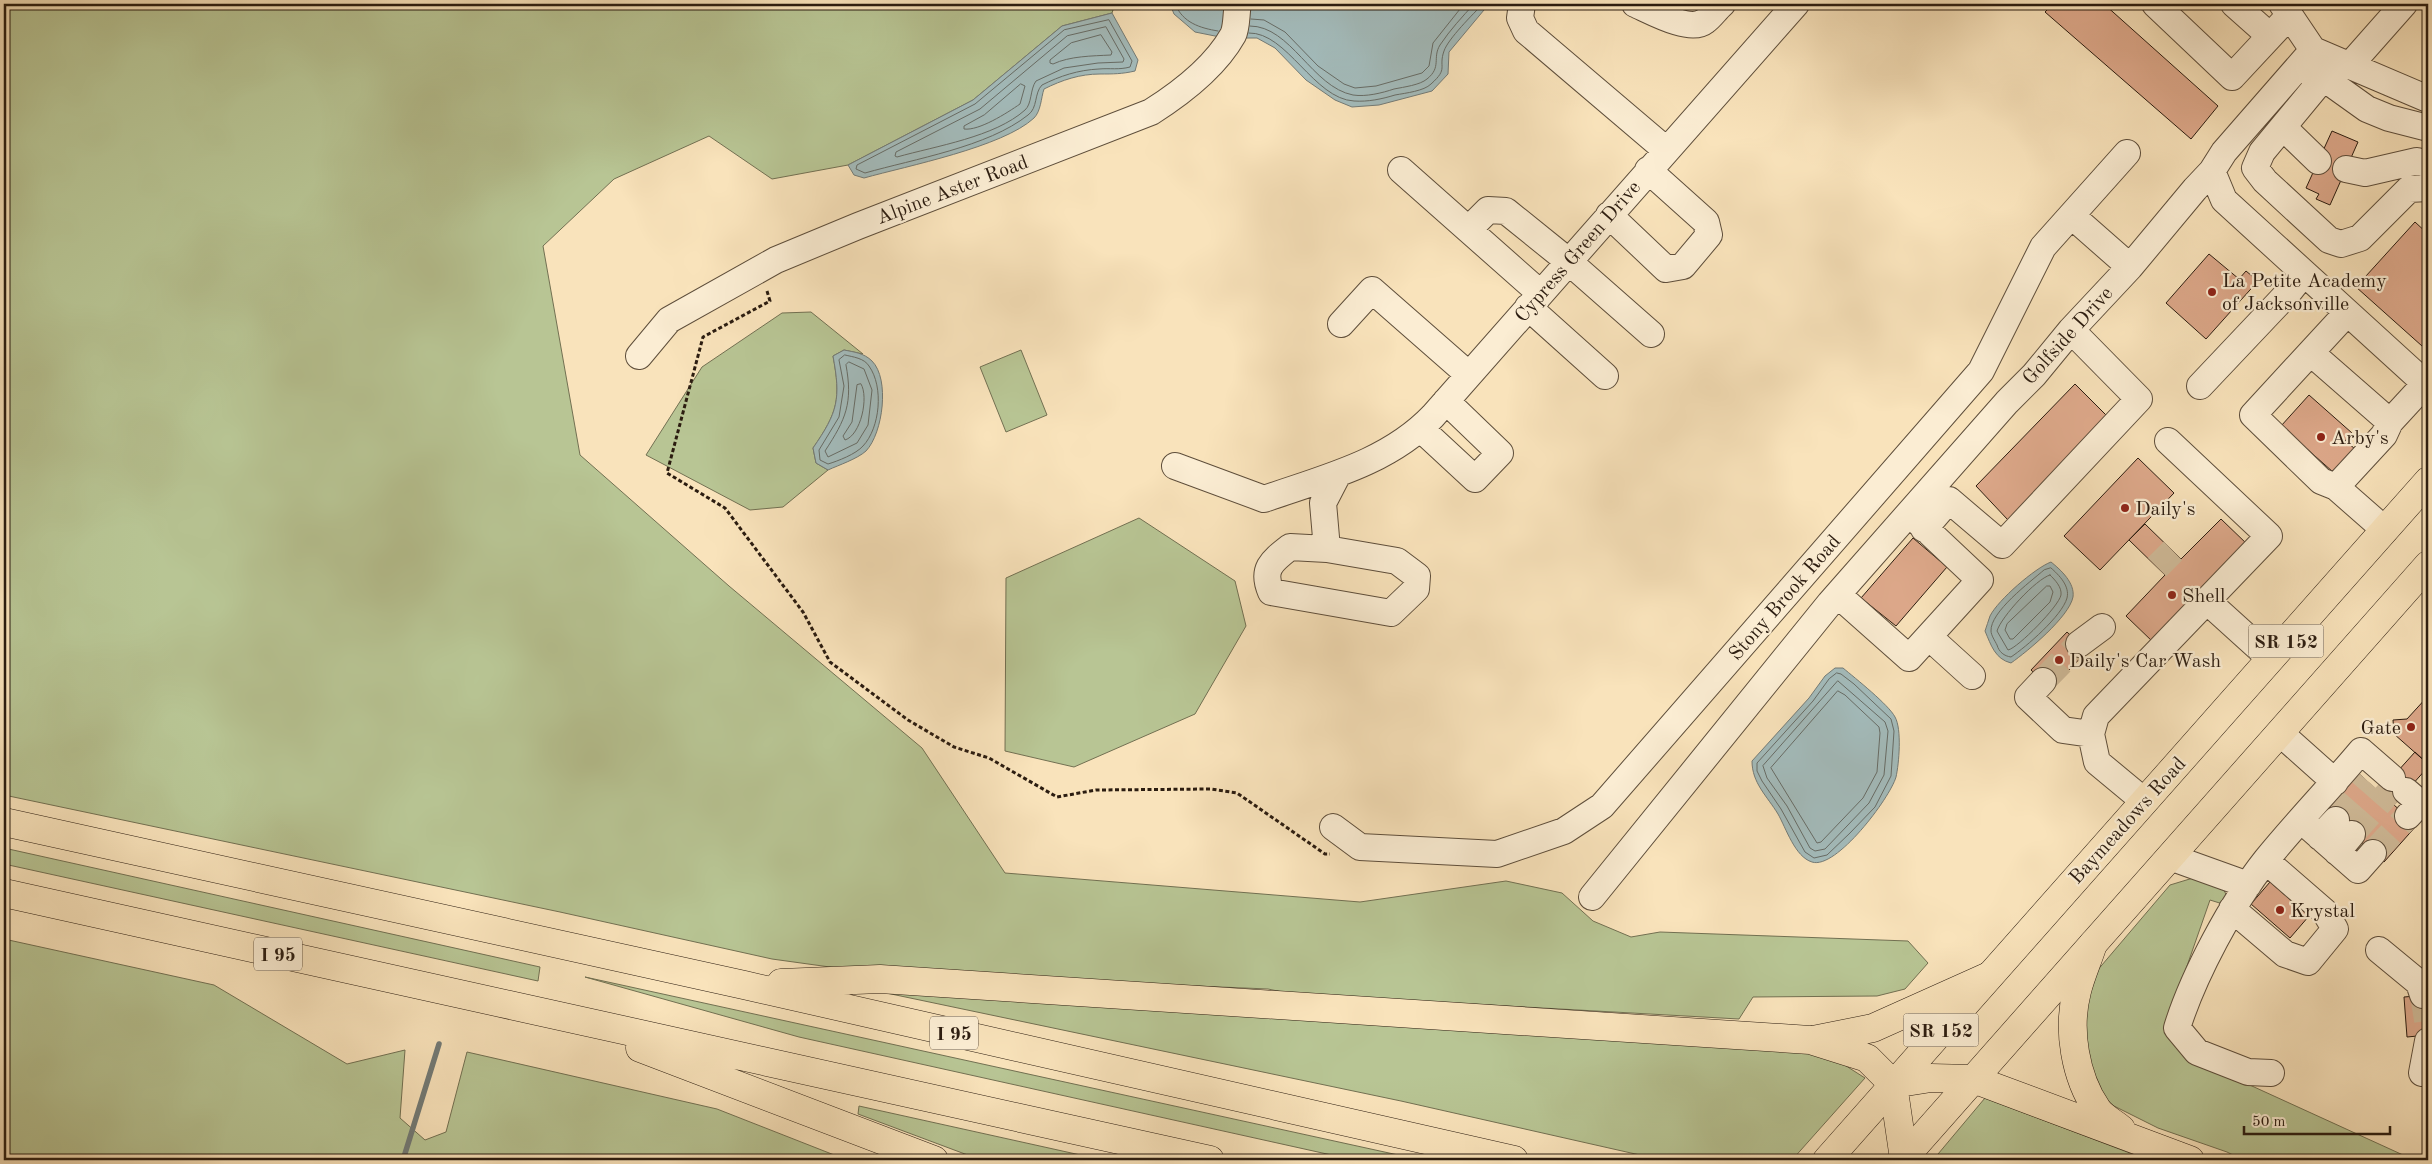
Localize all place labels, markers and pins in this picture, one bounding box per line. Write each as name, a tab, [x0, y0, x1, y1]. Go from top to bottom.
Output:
place label: La Petite Academy of Jacksonville	[2222, 272, 2387, 315]
marker: La Petite Academy of Jacksonville	[2206, 286, 2218, 298]
place label: Arby's	[2331, 429, 2389, 449]
marker: Arby's	[2315, 431, 2327, 443]
place label: Daily's	[2135, 500, 2195, 520]
marker: Daily's	[2119, 502, 2131, 514]
place label: Shell	[2182, 587, 2225, 607]
marker: Shell	[2166, 589, 2178, 601]
place label: Daily's Car Wash	[2069, 652, 2221, 672]
marker: Daily's Car Wash	[2053, 654, 2065, 666]
place label: Gate	[2361, 719, 2401, 739]
marker: Gate	[2405, 721, 2417, 733]
place label: Krystal	[2290, 902, 2355, 922]
marker: Krystal	[2274, 904, 2286, 916]

